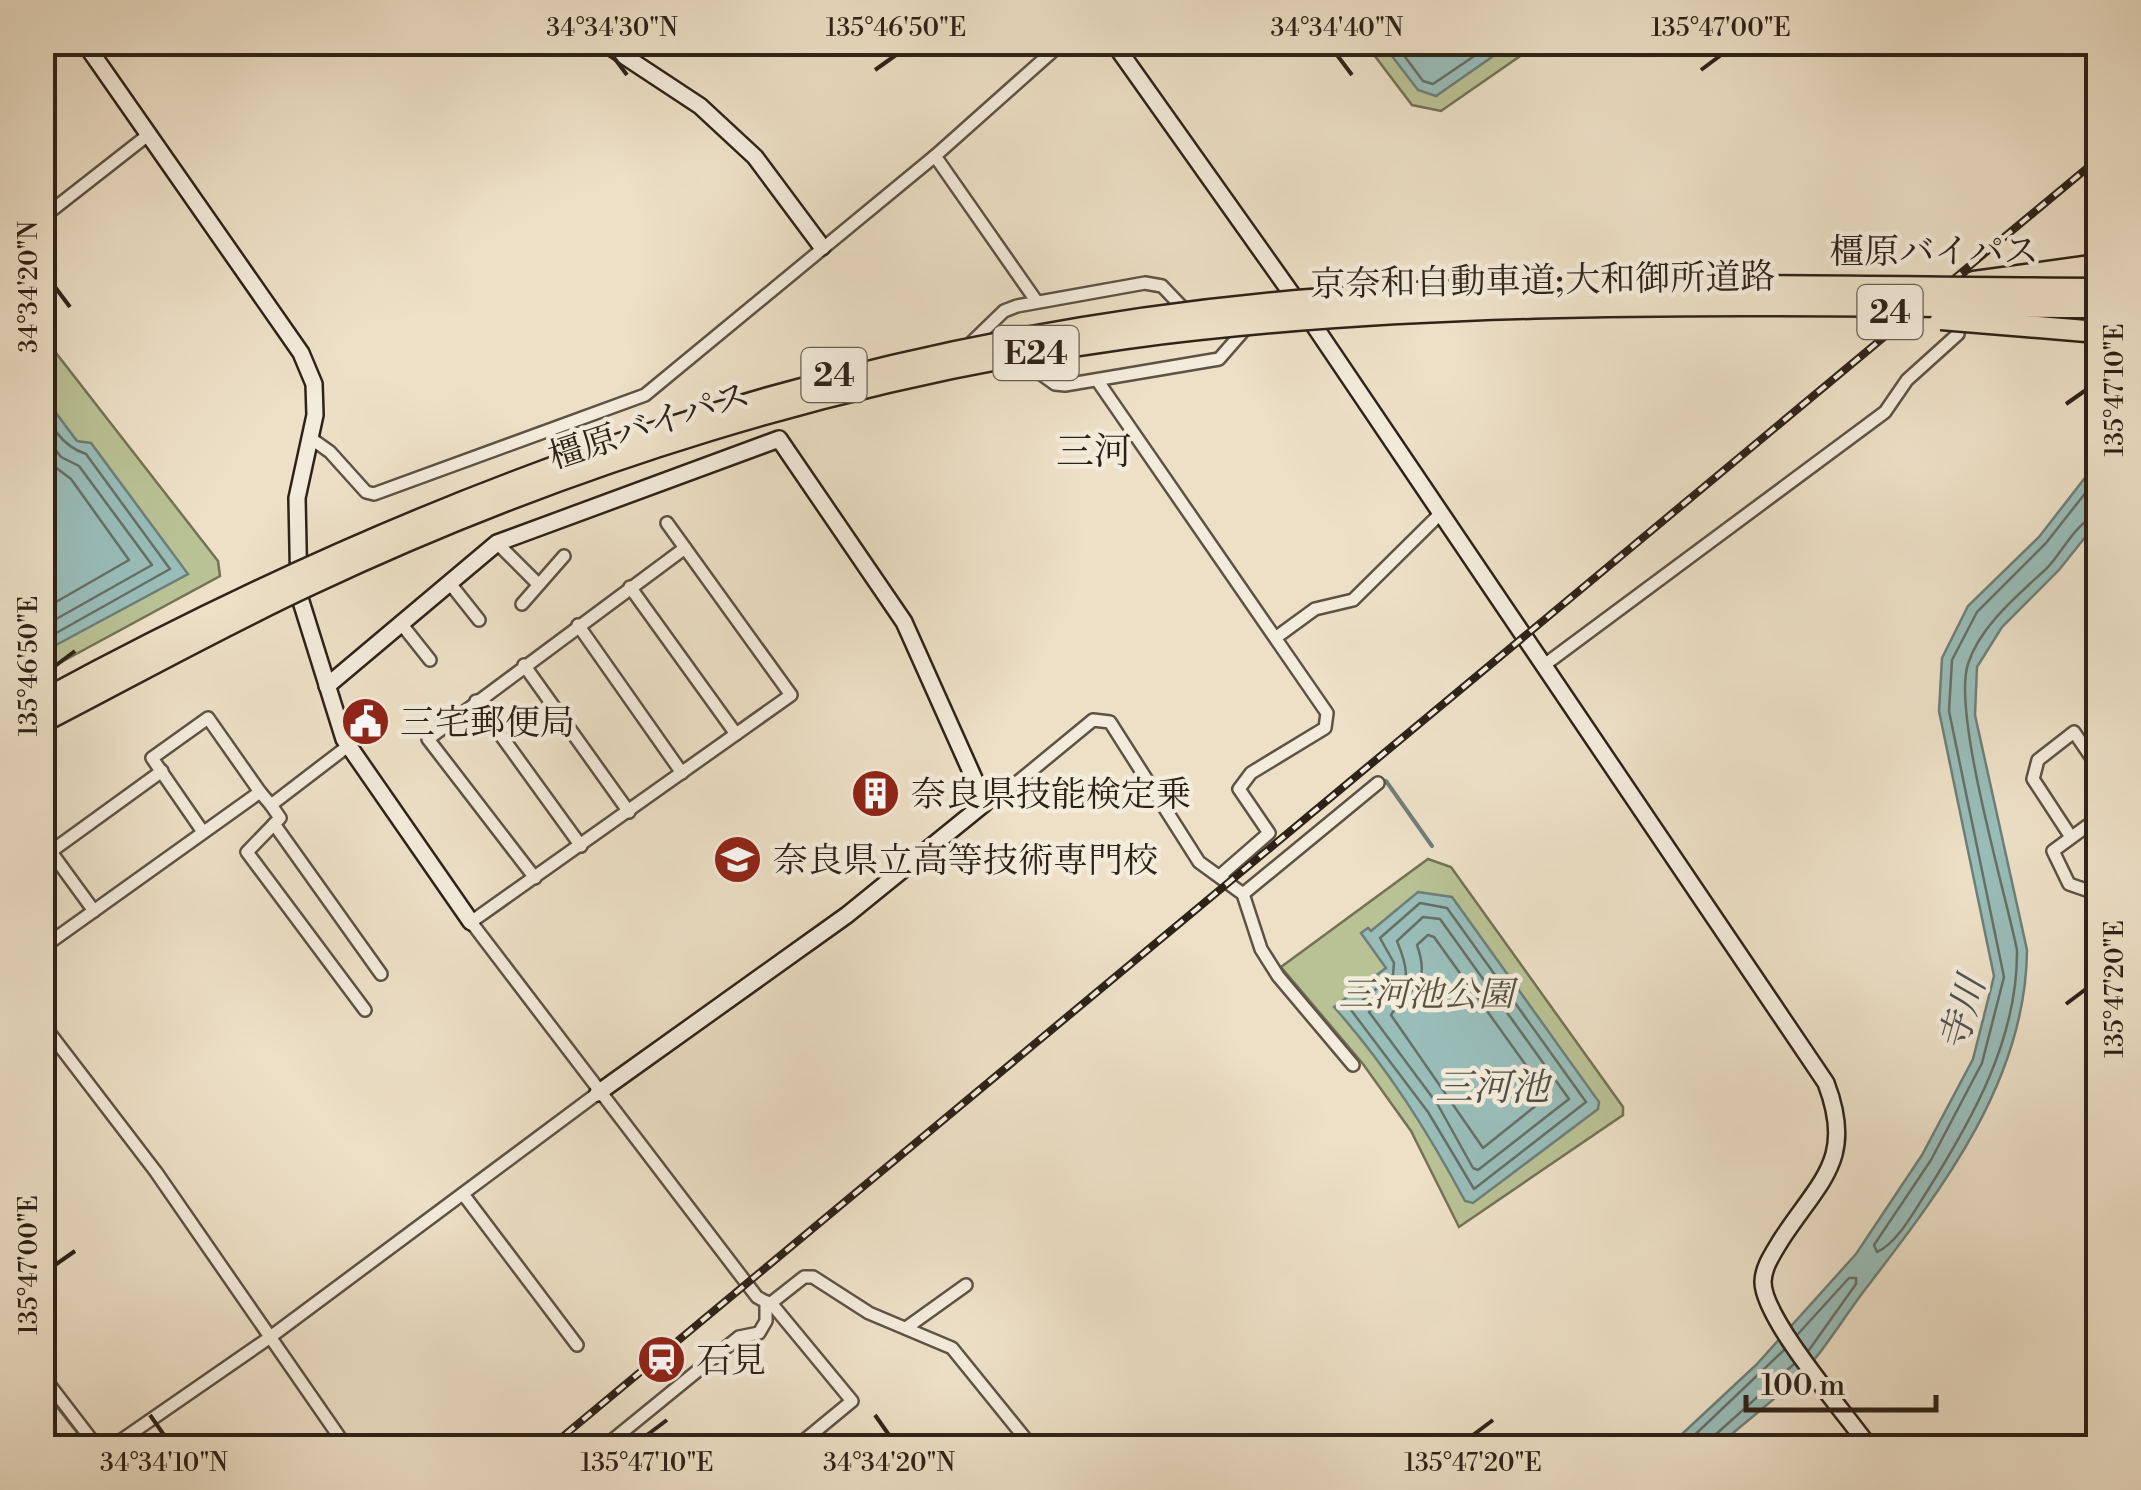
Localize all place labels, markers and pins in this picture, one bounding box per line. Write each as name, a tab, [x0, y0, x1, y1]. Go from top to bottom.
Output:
public building icon: 三宅郵便局	[339, 696, 391, 748]
place label: 三宅郵便局	[400, 702, 575, 745]
building icon: 奈良県技能検定乗	[850, 768, 902, 820]
place label: 奈良県技能検定乗	[911, 774, 1191, 817]
school or university icon: 奈良県立高等技術専門校	[712, 834, 764, 886]
place label: 奈良県立高等技術専門校	[773, 840, 1158, 883]
station icon: 石見	[635, 1334, 687, 1386]
place label: 石見	[696, 1340, 766, 1383]

